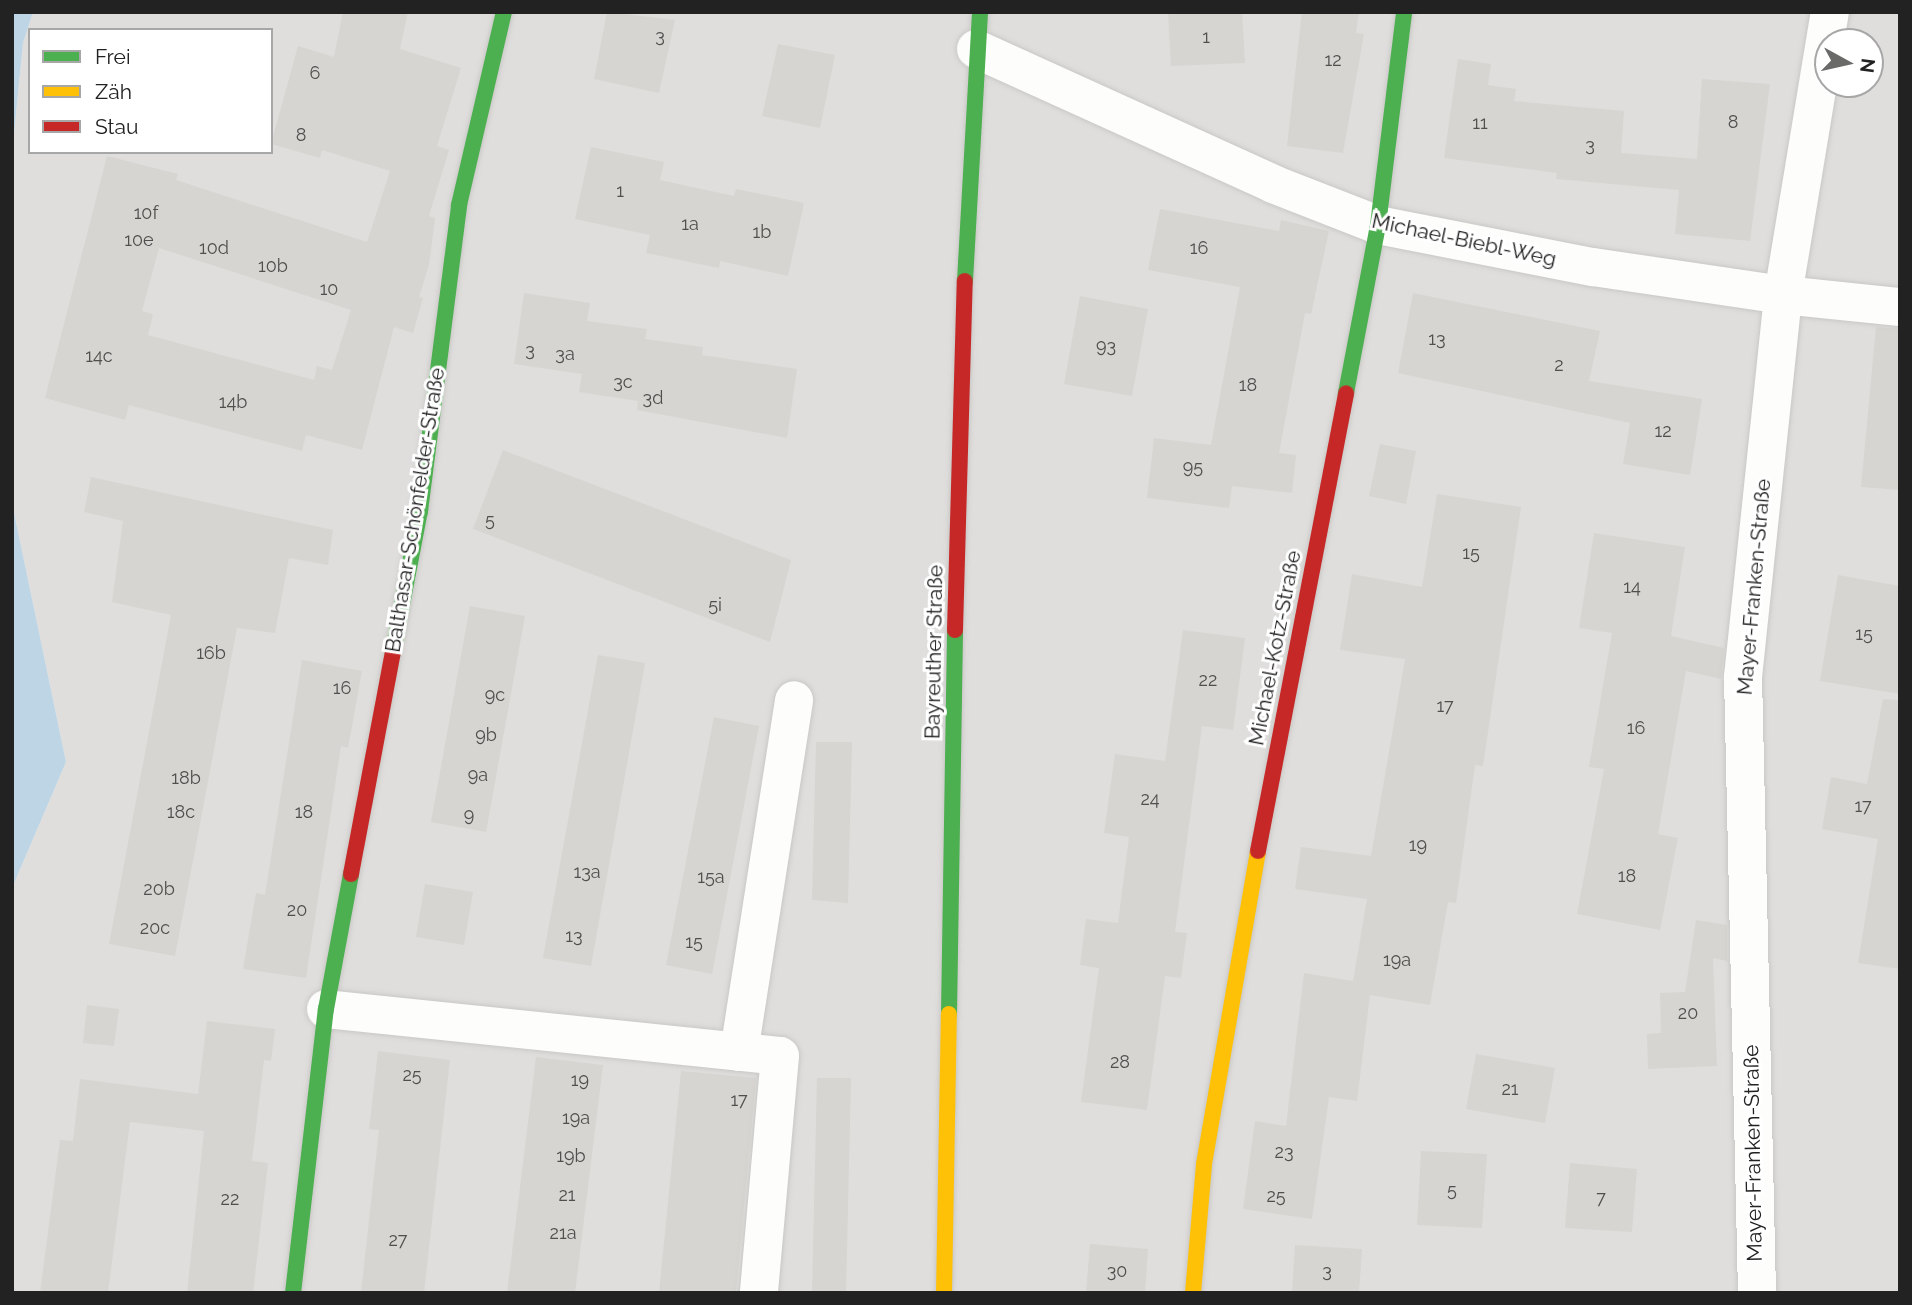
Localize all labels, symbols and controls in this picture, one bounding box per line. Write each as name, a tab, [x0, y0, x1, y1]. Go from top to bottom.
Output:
house number: 3	[655, 25, 665, 47]
house number: 1	[1202, 26, 1210, 48]
legend	[28, 28, 273, 154]
north arrow	[1814, 28, 1884, 98]
text: Frei	[95, 44, 131, 69]
house number: 12	[1324, 49, 1342, 71]
text: N	[1856, 57, 1880, 74]
house number: 6	[310, 62, 320, 84]
text: Zäh	[95, 79, 132, 104]
house number: 8	[1728, 111, 1738, 133]
house number: 11	[1472, 112, 1488, 134]
text: Stau	[95, 114, 139, 139]
house number: 8	[296, 124, 306, 146]
house number: 3	[1585, 134, 1595, 156]
house number: 1	[616, 180, 624, 202]
house number: 10f	[134, 202, 158, 224]
street label: Michael-Biebl-Weg	[1369, 208, 1559, 272]
house number: 1a	[681, 213, 699, 235]
house number: 1b	[753, 221, 771, 243]
house number: 10e	[124, 229, 154, 251]
house number: 10d	[199, 237, 229, 259]
house number: 16	[1190, 237, 1208, 259]
house number: 10b	[258, 255, 288, 277]
house number: 10	[320, 278, 338, 300]
house number: 13	[1428, 328, 1446, 350]
house number: 93	[1096, 335, 1116, 357]
house number: 3	[525, 339, 535, 361]
house number: 3a	[555, 343, 575, 365]
house number: 14c	[85, 345, 113, 367]
house number: 2	[1554, 354, 1564, 376]
street label: Balthasar-Schönfelder-Straße	[380, 366, 450, 654]
house number: 3c	[613, 371, 633, 393]
house number: 18	[1239, 374, 1257, 396]
house number: 3d	[643, 387, 663, 409]
house number: 14b	[219, 391, 247, 413]
house number: 12	[1654, 420, 1672, 442]
house number: 95	[1183, 456, 1203, 478]
street label: Mayer-Franken-Straße	[1732, 478, 1776, 696]
house number: 5	[485, 509, 495, 531]
house number: 15	[1462, 542, 1480, 564]
street label: Michael-Kotz-Straße	[1244, 548, 1306, 748]
street label: Bayreuther Straße	[920, 564, 948, 740]
house number: 14	[1623, 576, 1641, 598]
house number: 5i	[708, 594, 722, 616]
house number: 15	[1855, 623, 1873, 645]
house number: 16b	[196, 642, 226, 664]
house number: 22	[1199, 669, 1217, 691]
house number: 16	[333, 677, 351, 699]
house number: 9c	[485, 684, 505, 706]
house number: 17	[1436, 695, 1454, 717]
house number: 16	[1627, 717, 1645, 739]
house number: 9b	[475, 724, 497, 746]
house number: 9a	[468, 764, 488, 786]
house number: 18b	[171, 767, 201, 789]
house number: 24	[1140, 788, 1160, 810]
house number: 17	[1854, 795, 1872, 817]
house number: 18c	[167, 801, 195, 823]
house number: 18	[295, 801, 313, 823]
house number: 9	[464, 804, 474, 826]
house number: 19	[1409, 834, 1427, 856]
house number: 13a	[573, 861, 601, 883]
house number: 18	[1618, 865, 1636, 887]
house number: 15a	[697, 866, 725, 888]
house number: 20b	[143, 878, 175, 900]
house number: 20	[287, 899, 307, 921]
house number: 20c	[140, 917, 170, 939]
house number: 13	[565, 925, 583, 947]
house number: 15	[685, 931, 703, 953]
house number: 19a	[1383, 949, 1411, 971]
house number: 20	[1678, 1002, 1698, 1024]
street label: Mayer-Franken-Straße	[1739, 1044, 1767, 1262]
house number: 28	[1110, 1051, 1130, 1073]
house number: 25	[402, 1064, 422, 1086]
house number: 19	[571, 1069, 589, 1091]
house number: 21	[1501, 1078, 1519, 1100]
house number: 17	[730, 1089, 748, 1111]
house number: 19a	[562, 1107, 590, 1129]
house number: 23	[1275, 1141, 1293, 1163]
house number: 19b	[556, 1145, 586, 1167]
house number: 5	[1447, 1179, 1457, 1201]
house number: 21	[558, 1184, 576, 1206]
house number: 25	[1266, 1185, 1286, 1207]
house number: 7	[1596, 1187, 1606, 1209]
house number: 22	[221, 1188, 239, 1210]
house number: 21a	[550, 1222, 576, 1244]
house number: 27	[388, 1229, 408, 1251]
house number: 30	[1107, 1260, 1127, 1282]
house number: 3	[1322, 1260, 1332, 1282]

